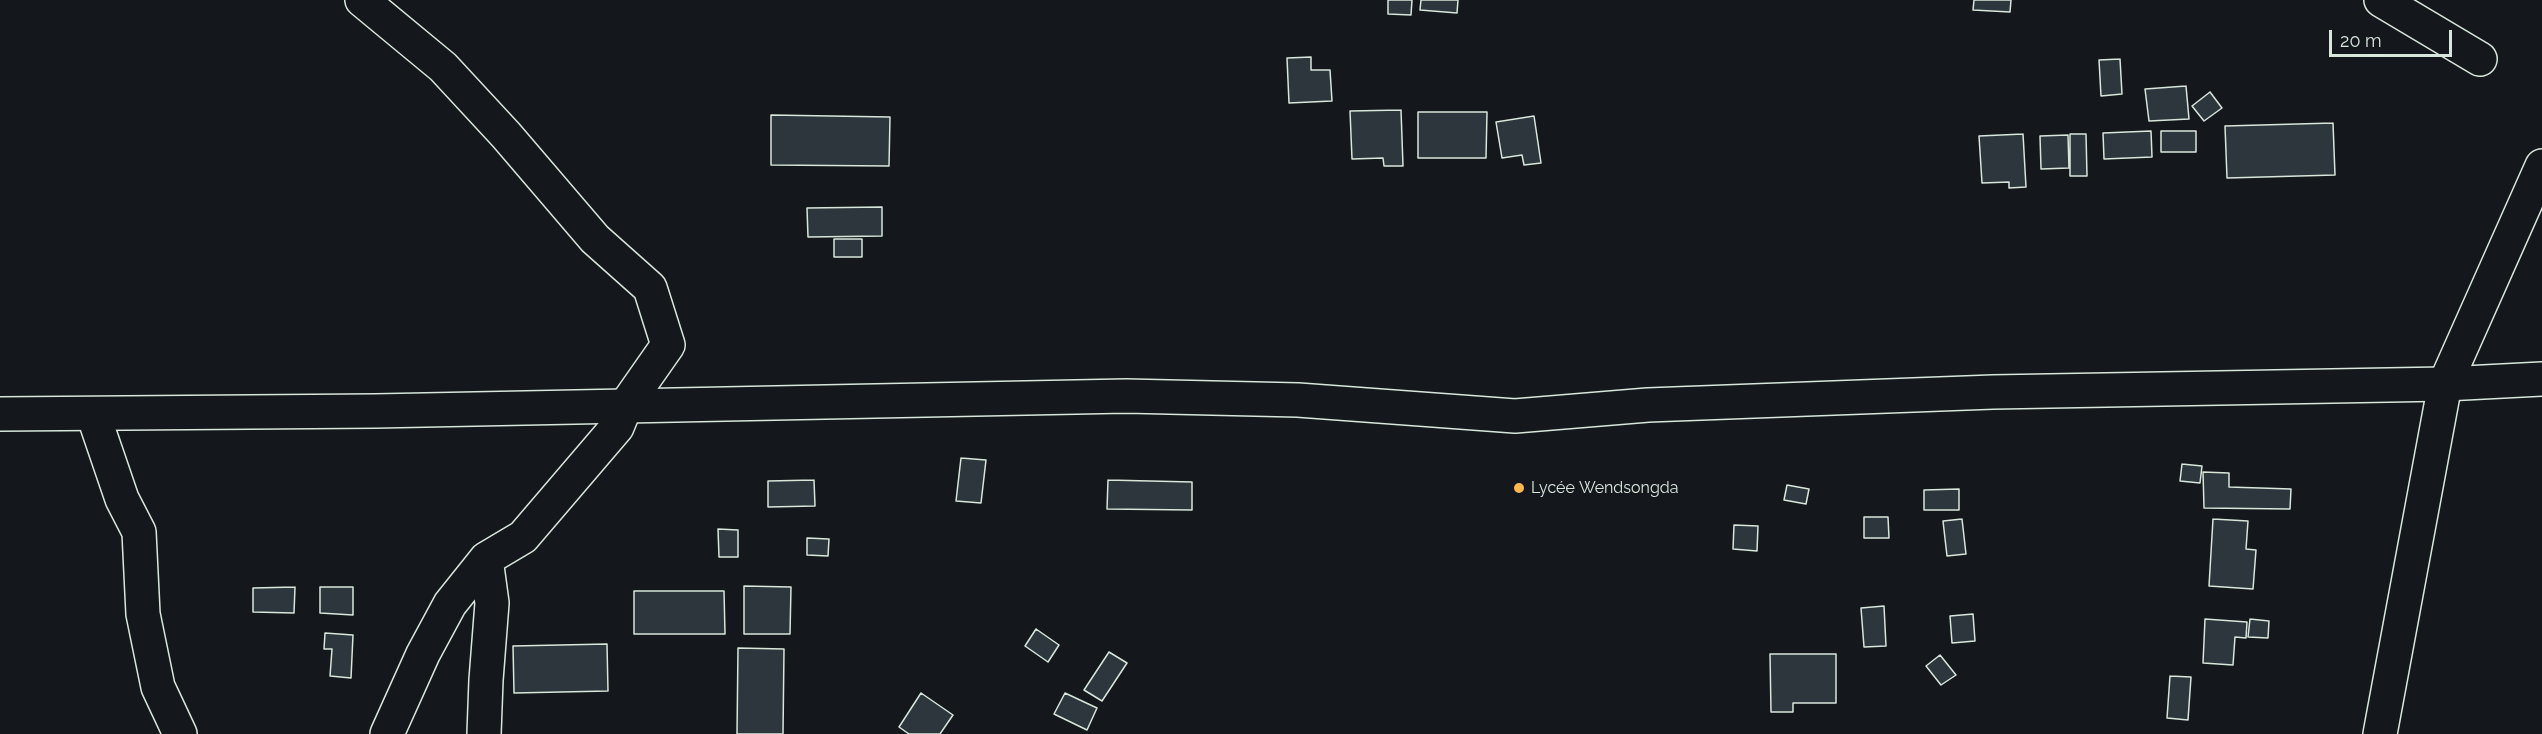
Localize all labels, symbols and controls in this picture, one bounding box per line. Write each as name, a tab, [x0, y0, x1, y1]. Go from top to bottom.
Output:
scale bar	[2332, 18, 2455, 56]
text: 20 m	[2340, 30, 2382, 51]
place label: Lycée Wendsongda	[1531, 478, 1678, 498]
marker: Lycée Wendsongda	[1512, 481, 1526, 495]

